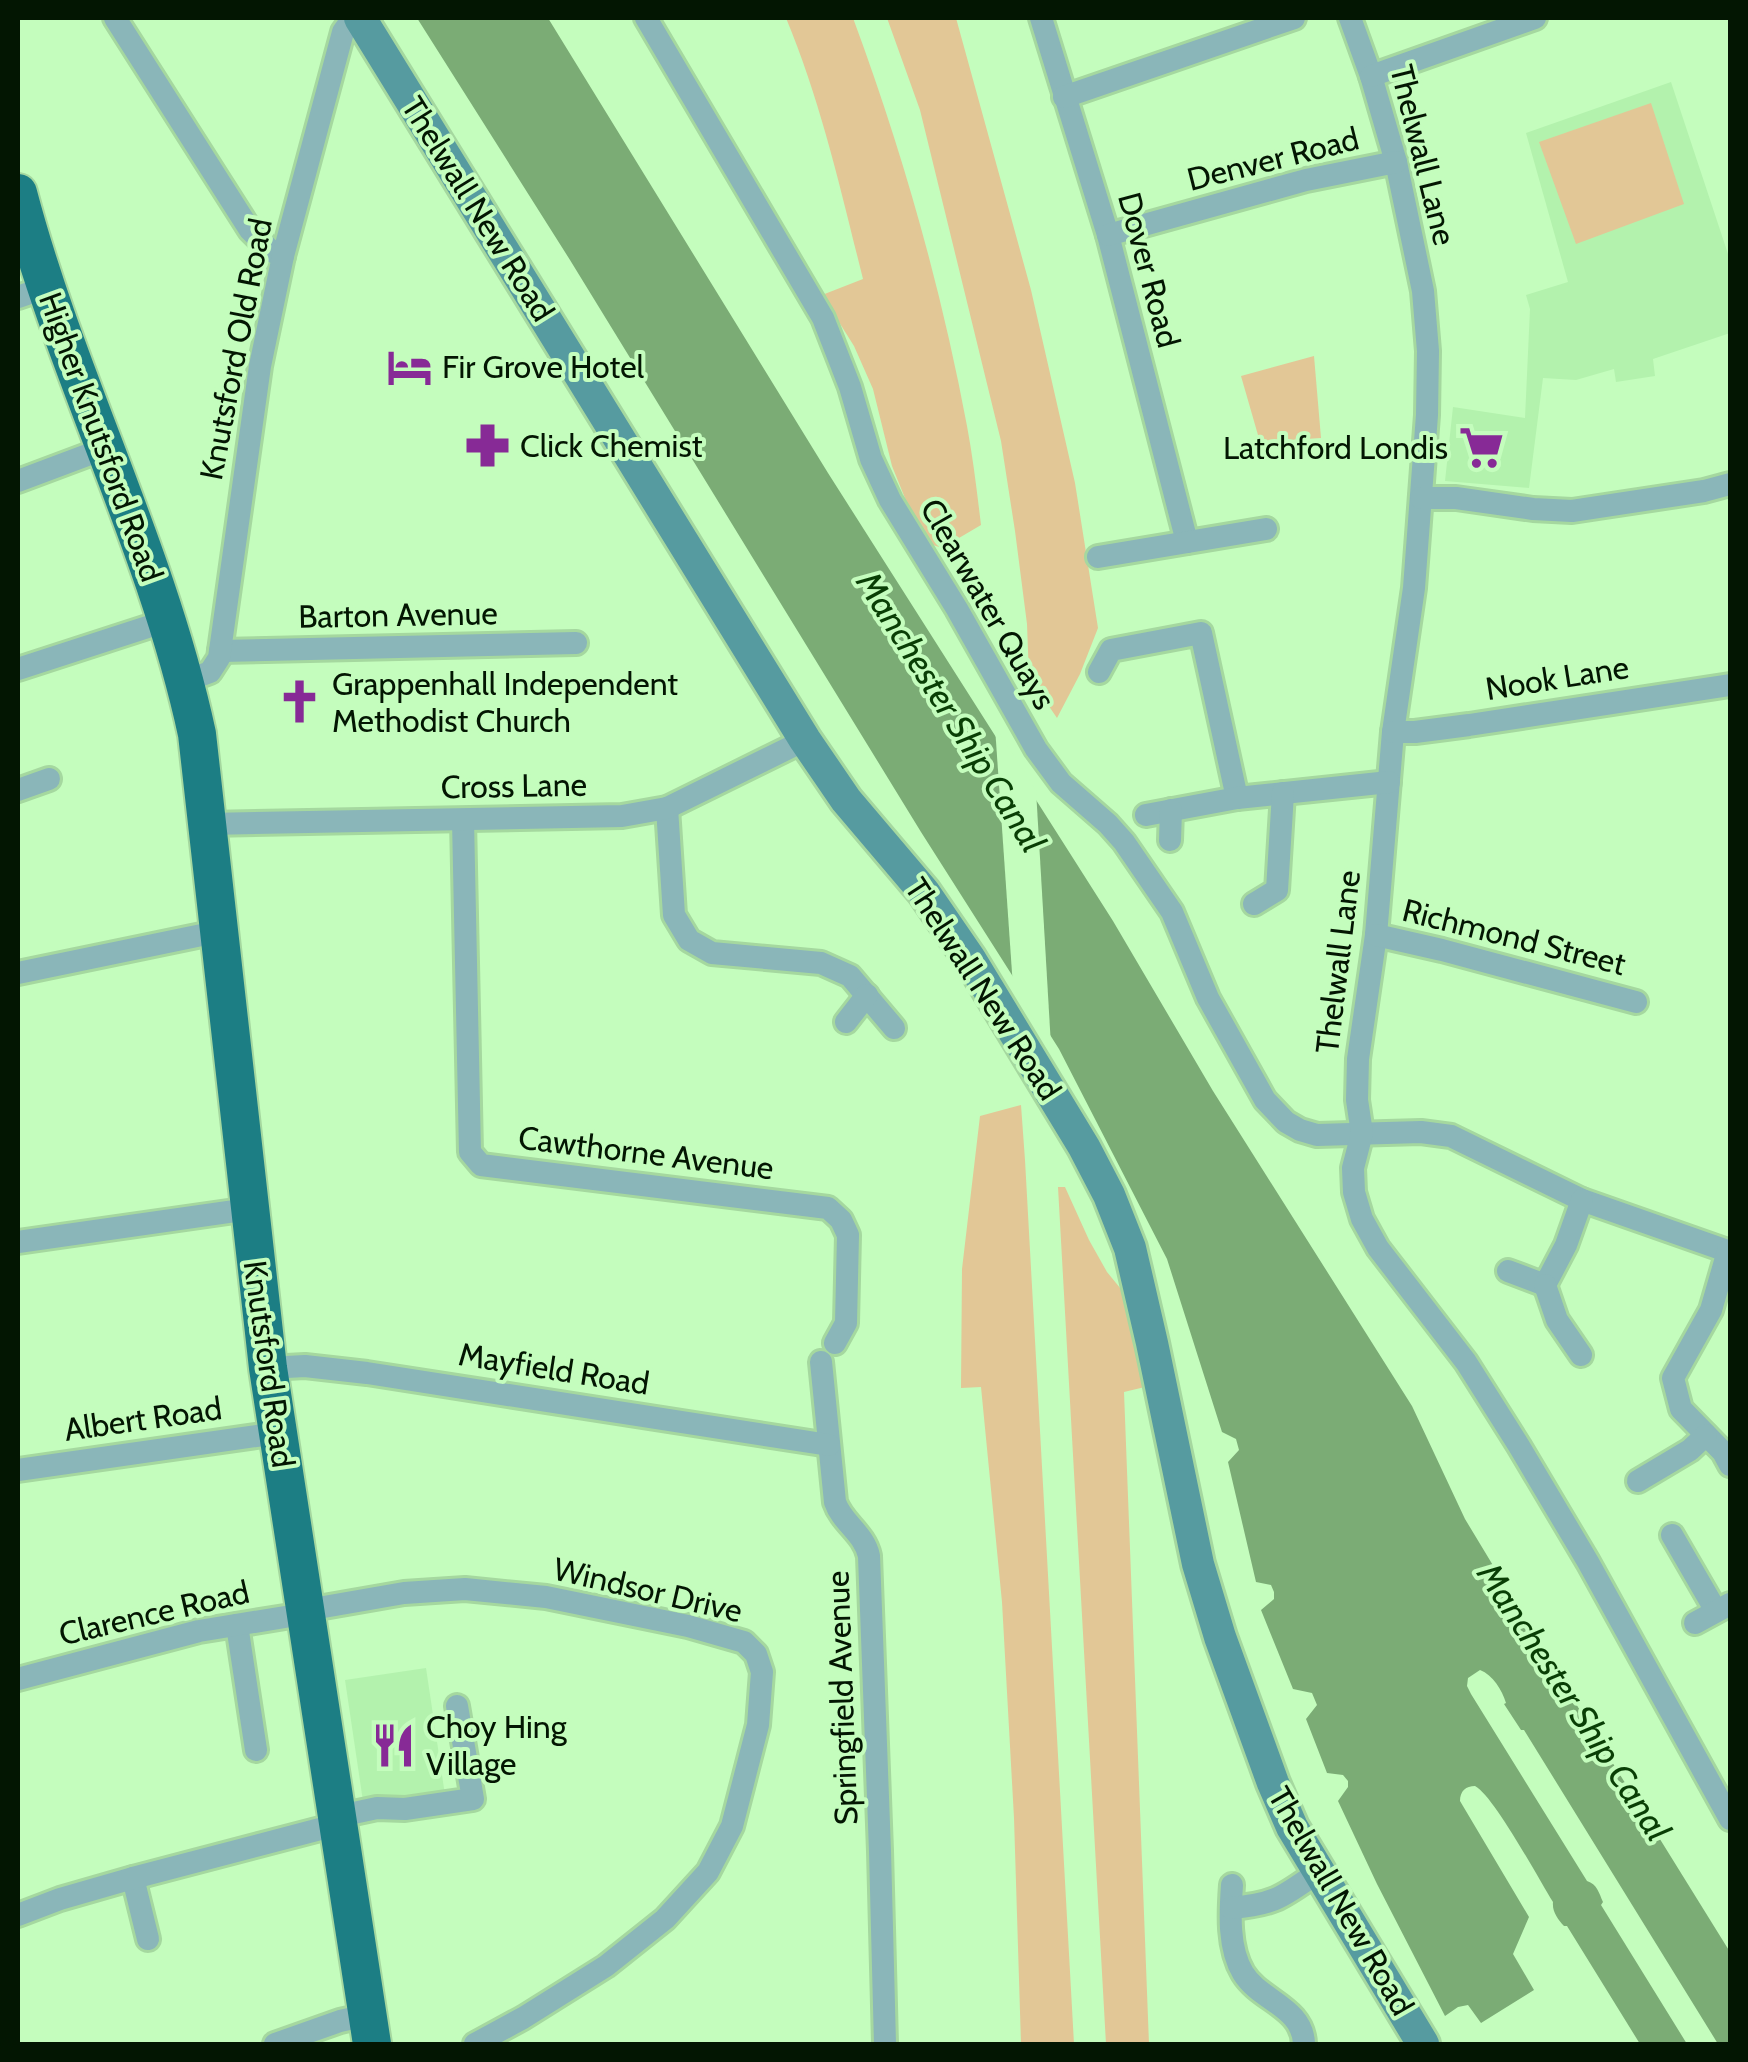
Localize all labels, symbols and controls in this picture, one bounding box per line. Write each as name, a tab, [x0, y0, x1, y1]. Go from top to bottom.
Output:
street label: Thelwall Lane	[1382, 61, 1465, 249]
street label: Thelwall New Road	[394, 89, 563, 328]
street label: Denver Road	[1183, 118, 1363, 199]
street label: Dover Road	[1110, 188, 1189, 352]
street label: Knutsford Old Road	[191, 215, 280, 483]
street label: Higher Knutsford Road	[31, 287, 172, 587]
hotel icon: Fir Grove Hotel	[385, 343, 433, 391]
place label: Fir Grove Hotel	[442, 347, 645, 386]
pharmacy icon: Click Chemist	[463, 422, 511, 470]
supermarket icon: Latchford Londis	[1457, 424, 1505, 472]
place label: Click Chemist	[520, 426, 703, 465]
place label: Latchford Londis	[1223, 428, 1448, 467]
street label: Clearwater Quays	[912, 492, 1064, 716]
water label: Manchester Ship Canal	[847, 563, 1056, 861]
street label: Barton Avenue	[298, 593, 498, 636]
street label: Nook Lane	[1483, 647, 1631, 708]
place label: Grappenhall Independent Methodist Church	[332, 664, 678, 740]
church icon: Grappenhall Independent Methodist Church	[275, 678, 323, 726]
street label: Cross Lane	[441, 765, 587, 806]
street label: Thelwall Lane	[1307, 868, 1368, 1056]
street label: Thelwall New Road	[897, 870, 1070, 1107]
street label: Richmond Street	[1399, 890, 1630, 983]
street label: Cawthorne Avenue	[516, 1118, 776, 1187]
street label: Knutsford Road	[236, 1258, 303, 1470]
street label: Mayfield Road	[456, 1334, 652, 1403]
street label: Albert Road	[62, 1388, 224, 1449]
street label: Windsor Drive	[550, 1549, 746, 1630]
water label: Manchester Ship Canal	[1468, 1554, 1681, 1849]
street label: Springfield Avenue	[818, 1570, 865, 1826]
street label: Clarence Road	[55, 1572, 253, 1653]
place label: Choy Hing Village	[426, 1707, 568, 1783]
restaurant icon: Choy Hing Village	[369, 1721, 417, 1769]
street label: Thelwall New Road	[1260, 1780, 1423, 2022]

